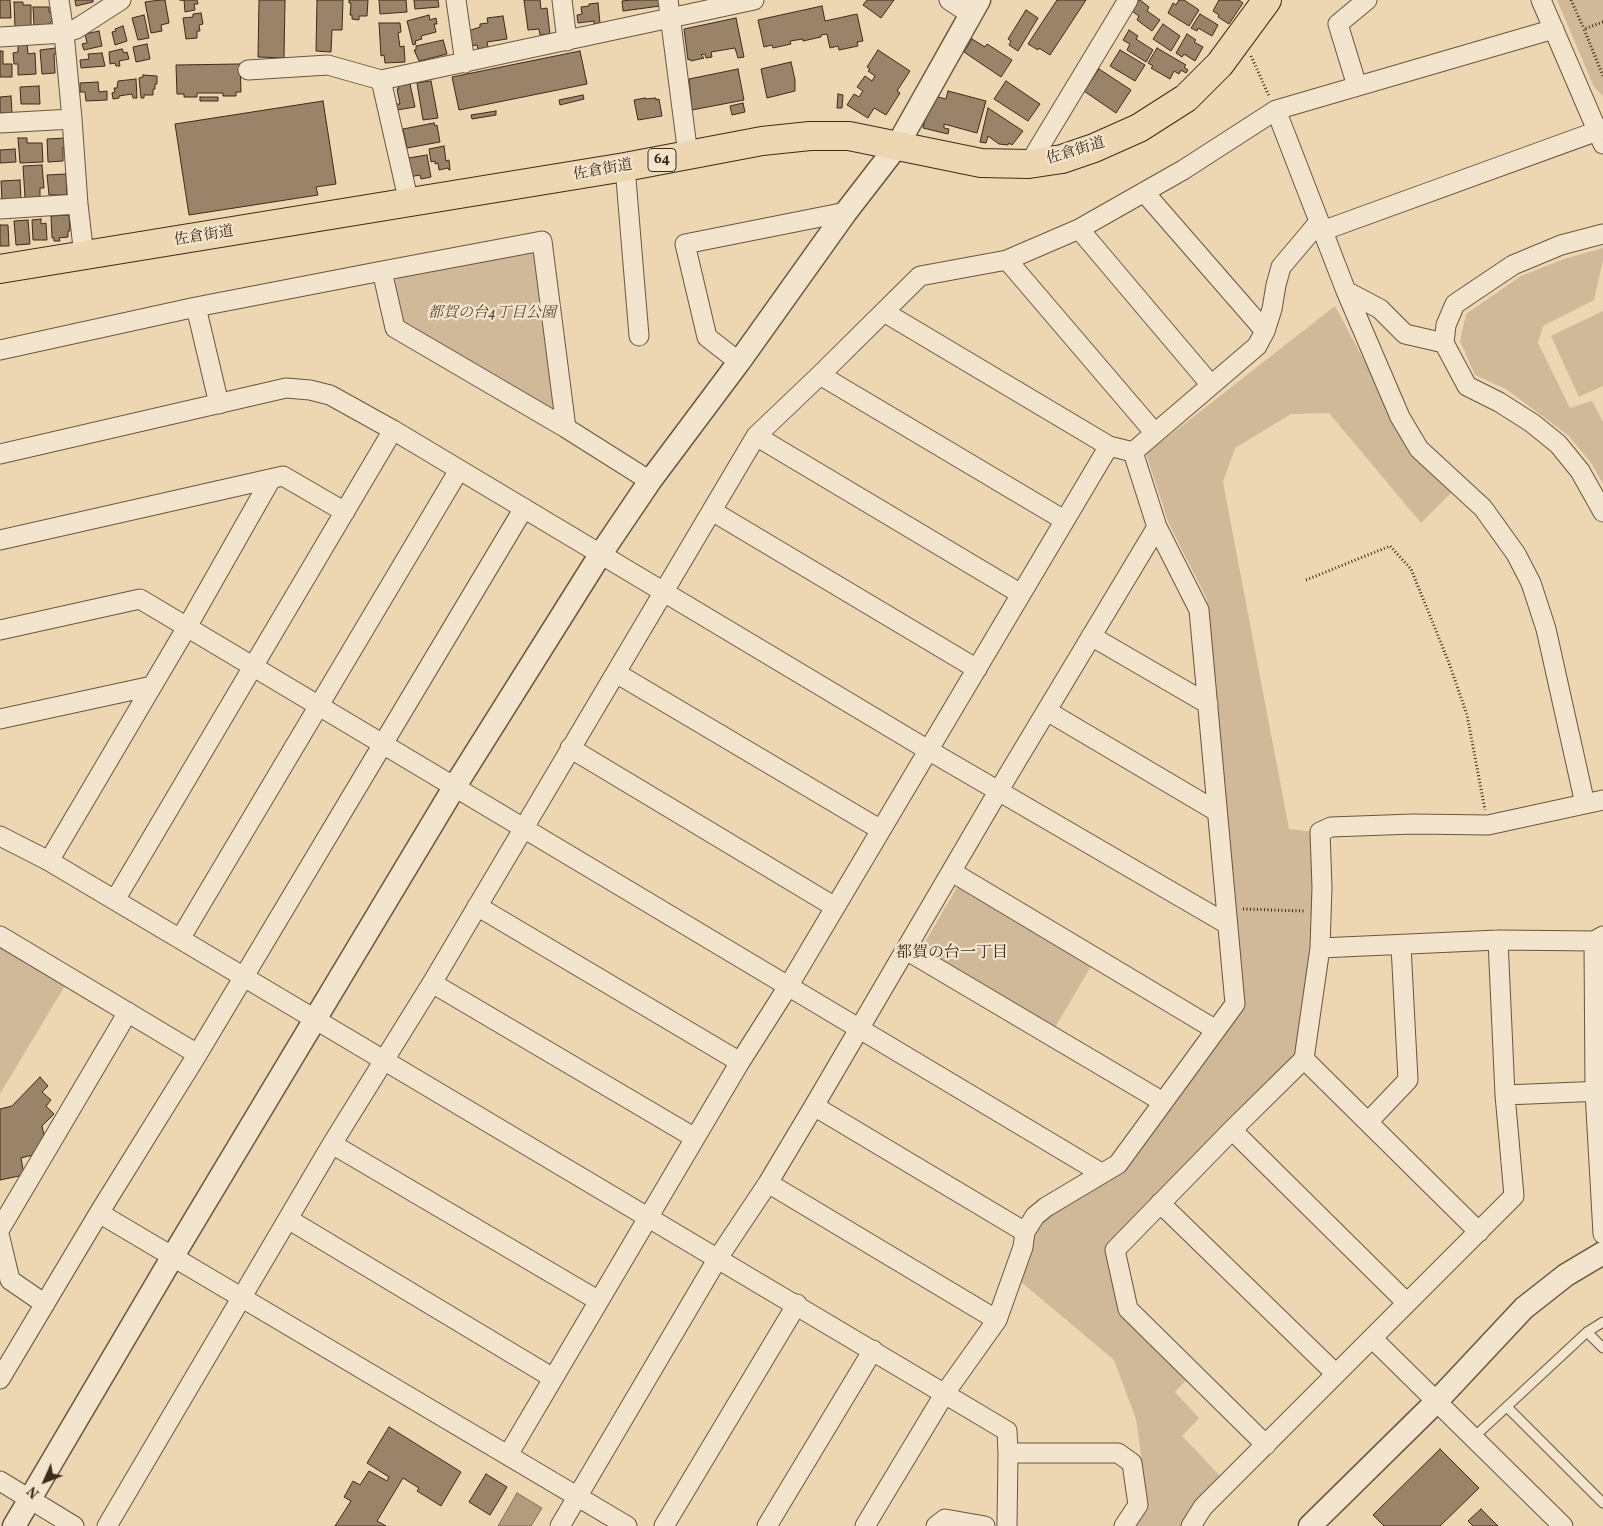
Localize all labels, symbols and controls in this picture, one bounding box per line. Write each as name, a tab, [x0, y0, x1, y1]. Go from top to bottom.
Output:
street label: 佐倉街道	[1045, 135, 1107, 169]
road number: 64	[648, 148, 676, 172]
street label: 佐倉街道	[572, 157, 634, 185]
street label: 佐倉街道	[173, 223, 235, 251]
park label: 都賀の台4丁目公園	[428, 305, 556, 323]
district label: 都賀の台一丁目	[896, 944, 1008, 964]
north arrow	[20, 1456, 70, 1506]
text: N	[23, 1482, 44, 1502]

